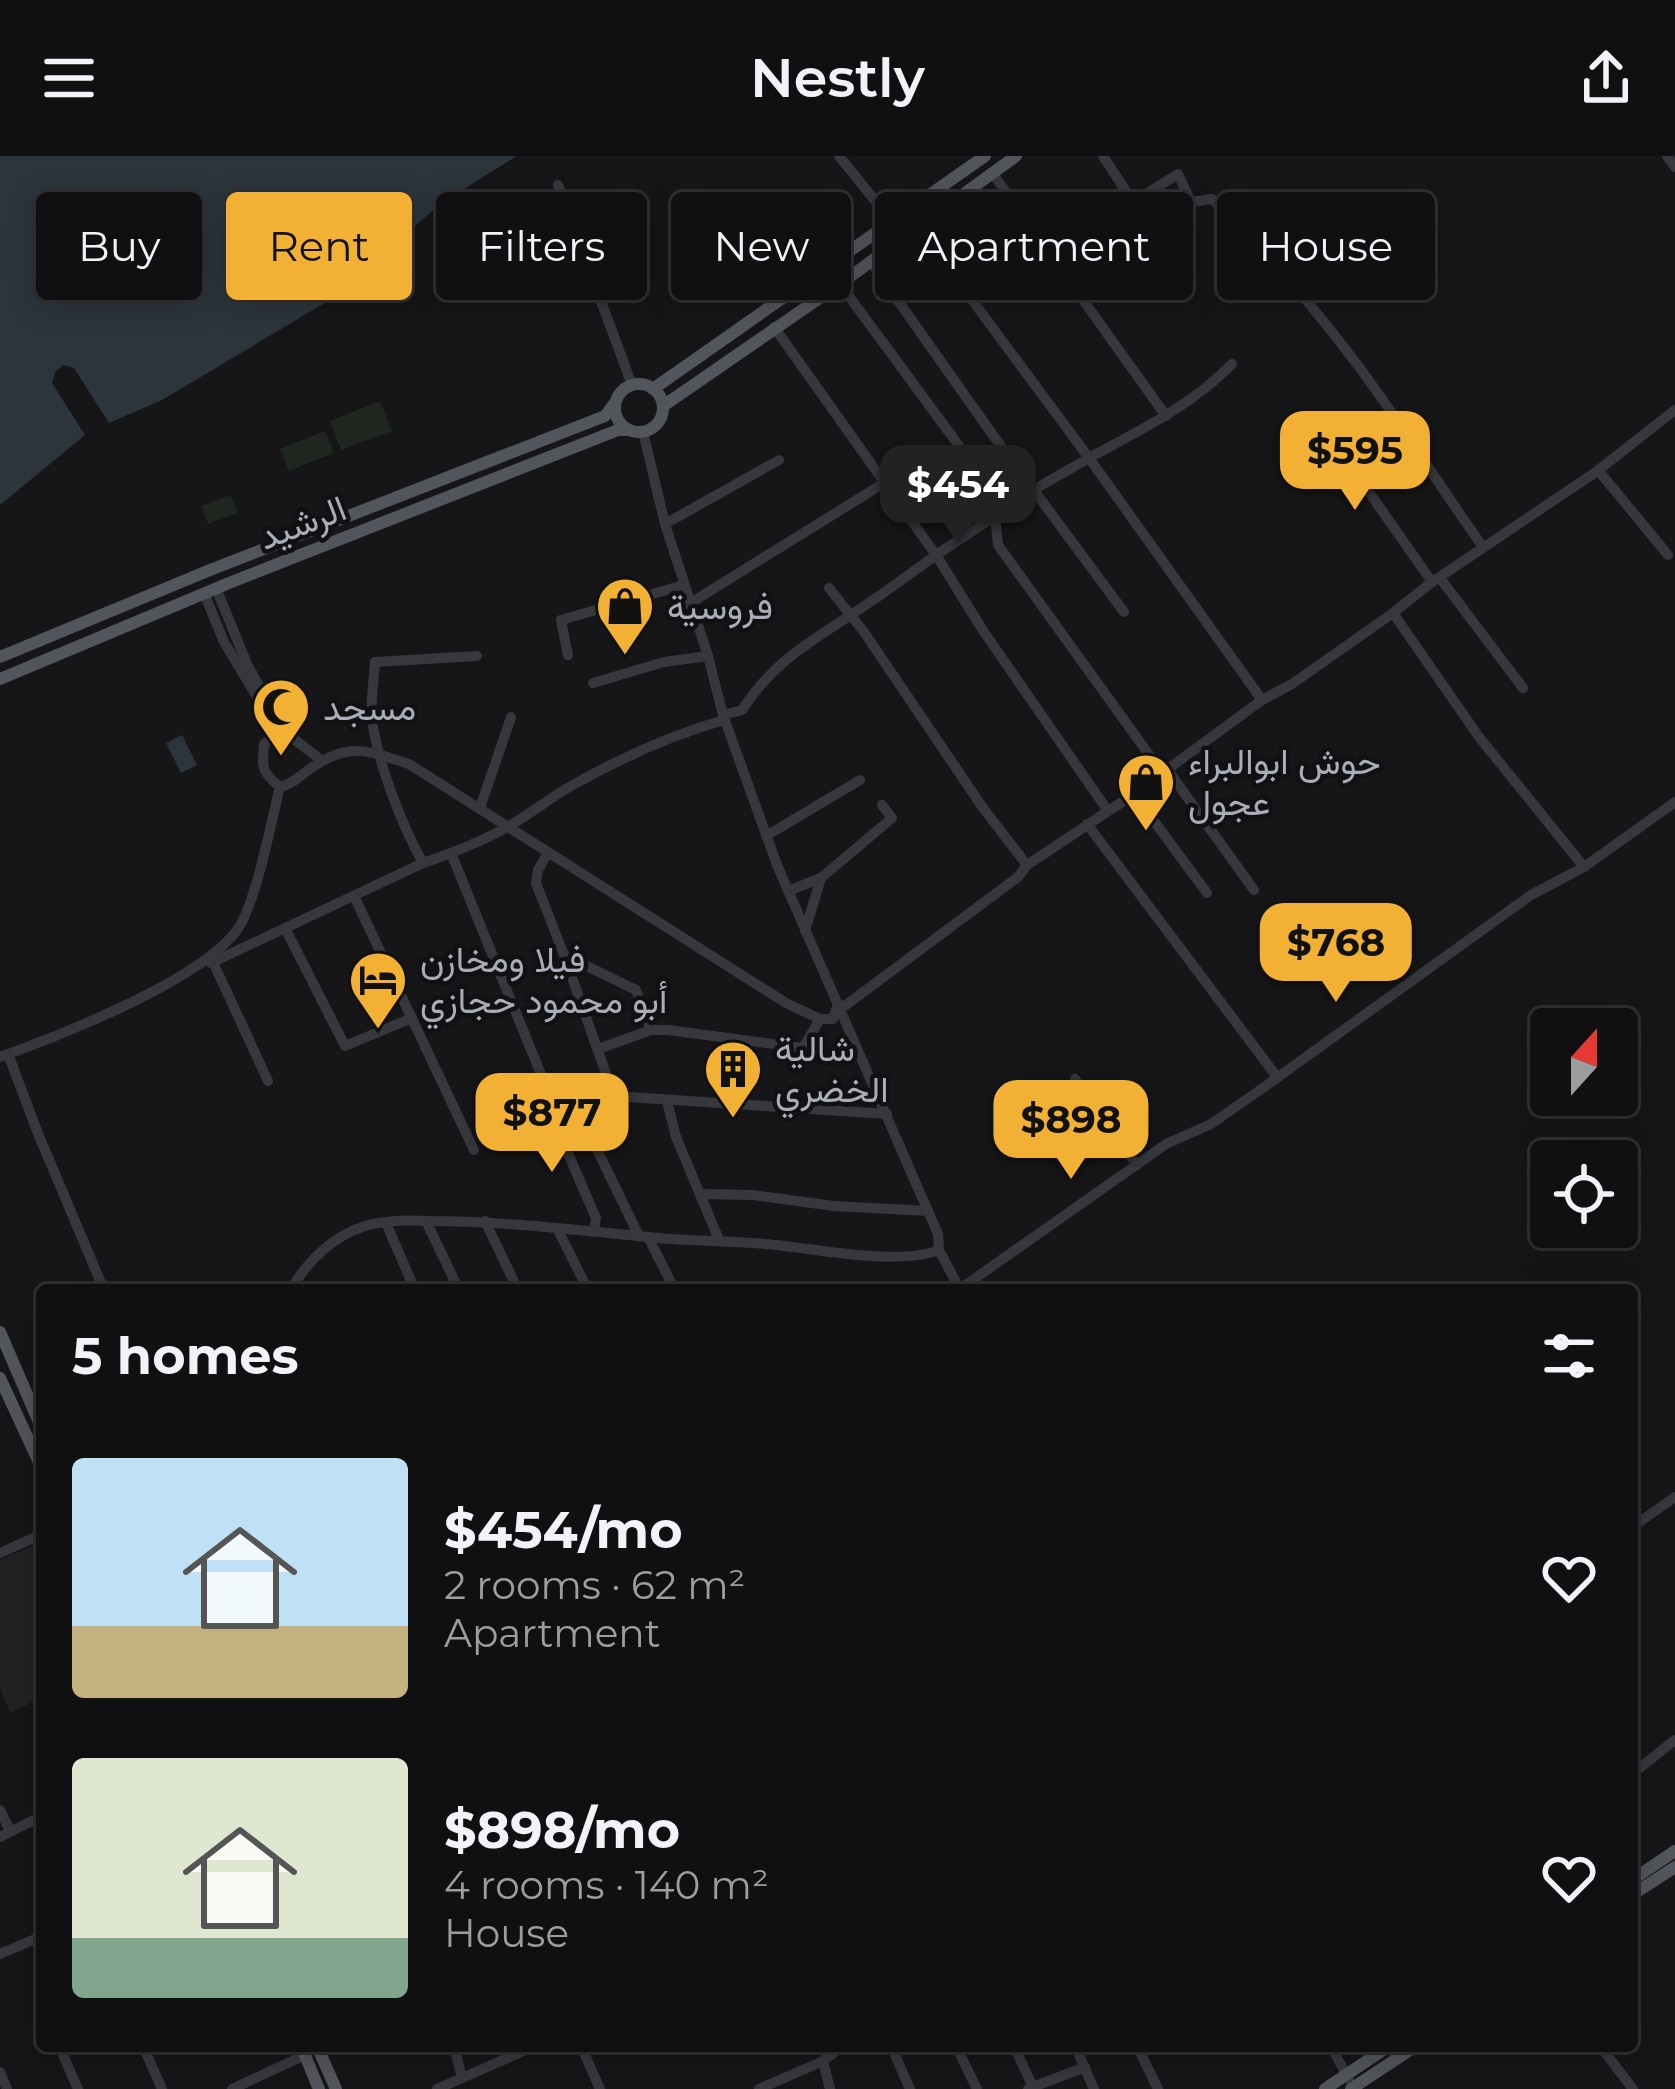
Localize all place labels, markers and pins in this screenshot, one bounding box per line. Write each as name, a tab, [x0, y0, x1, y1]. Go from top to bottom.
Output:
pin: $595	[1284, 411, 1426, 513]
pin: $454	[887, 445, 1029, 547]
shop icon: فروسية	[594, 575, 656, 657]
place label: فروسية	[667, 584, 773, 629]
mosque icon: مسجد	[250, 676, 312, 758]
place label: مسجد	[323, 685, 416, 729]
place label: حوش ابوالبراء عجول	[1188, 739, 1381, 825]
shop icon: حوش ابوالبراء عجول	[1115, 751, 1177, 833]
pin: $768	[1265, 903, 1407, 1005]
place label: فيلا ومخازن أبو محمود حجازي	[420, 937, 667, 1030]
hotel icon: فيلا ومخازن أبو محمود حجازي	[347, 949, 409, 1031]
place label: شالية الخضري	[775, 1026, 889, 1119]
building icon: شالية الخضري	[702, 1038, 764, 1120]
pin: $877	[481, 1073, 623, 1175]
pin: $898	[1000, 1080, 1142, 1182]

